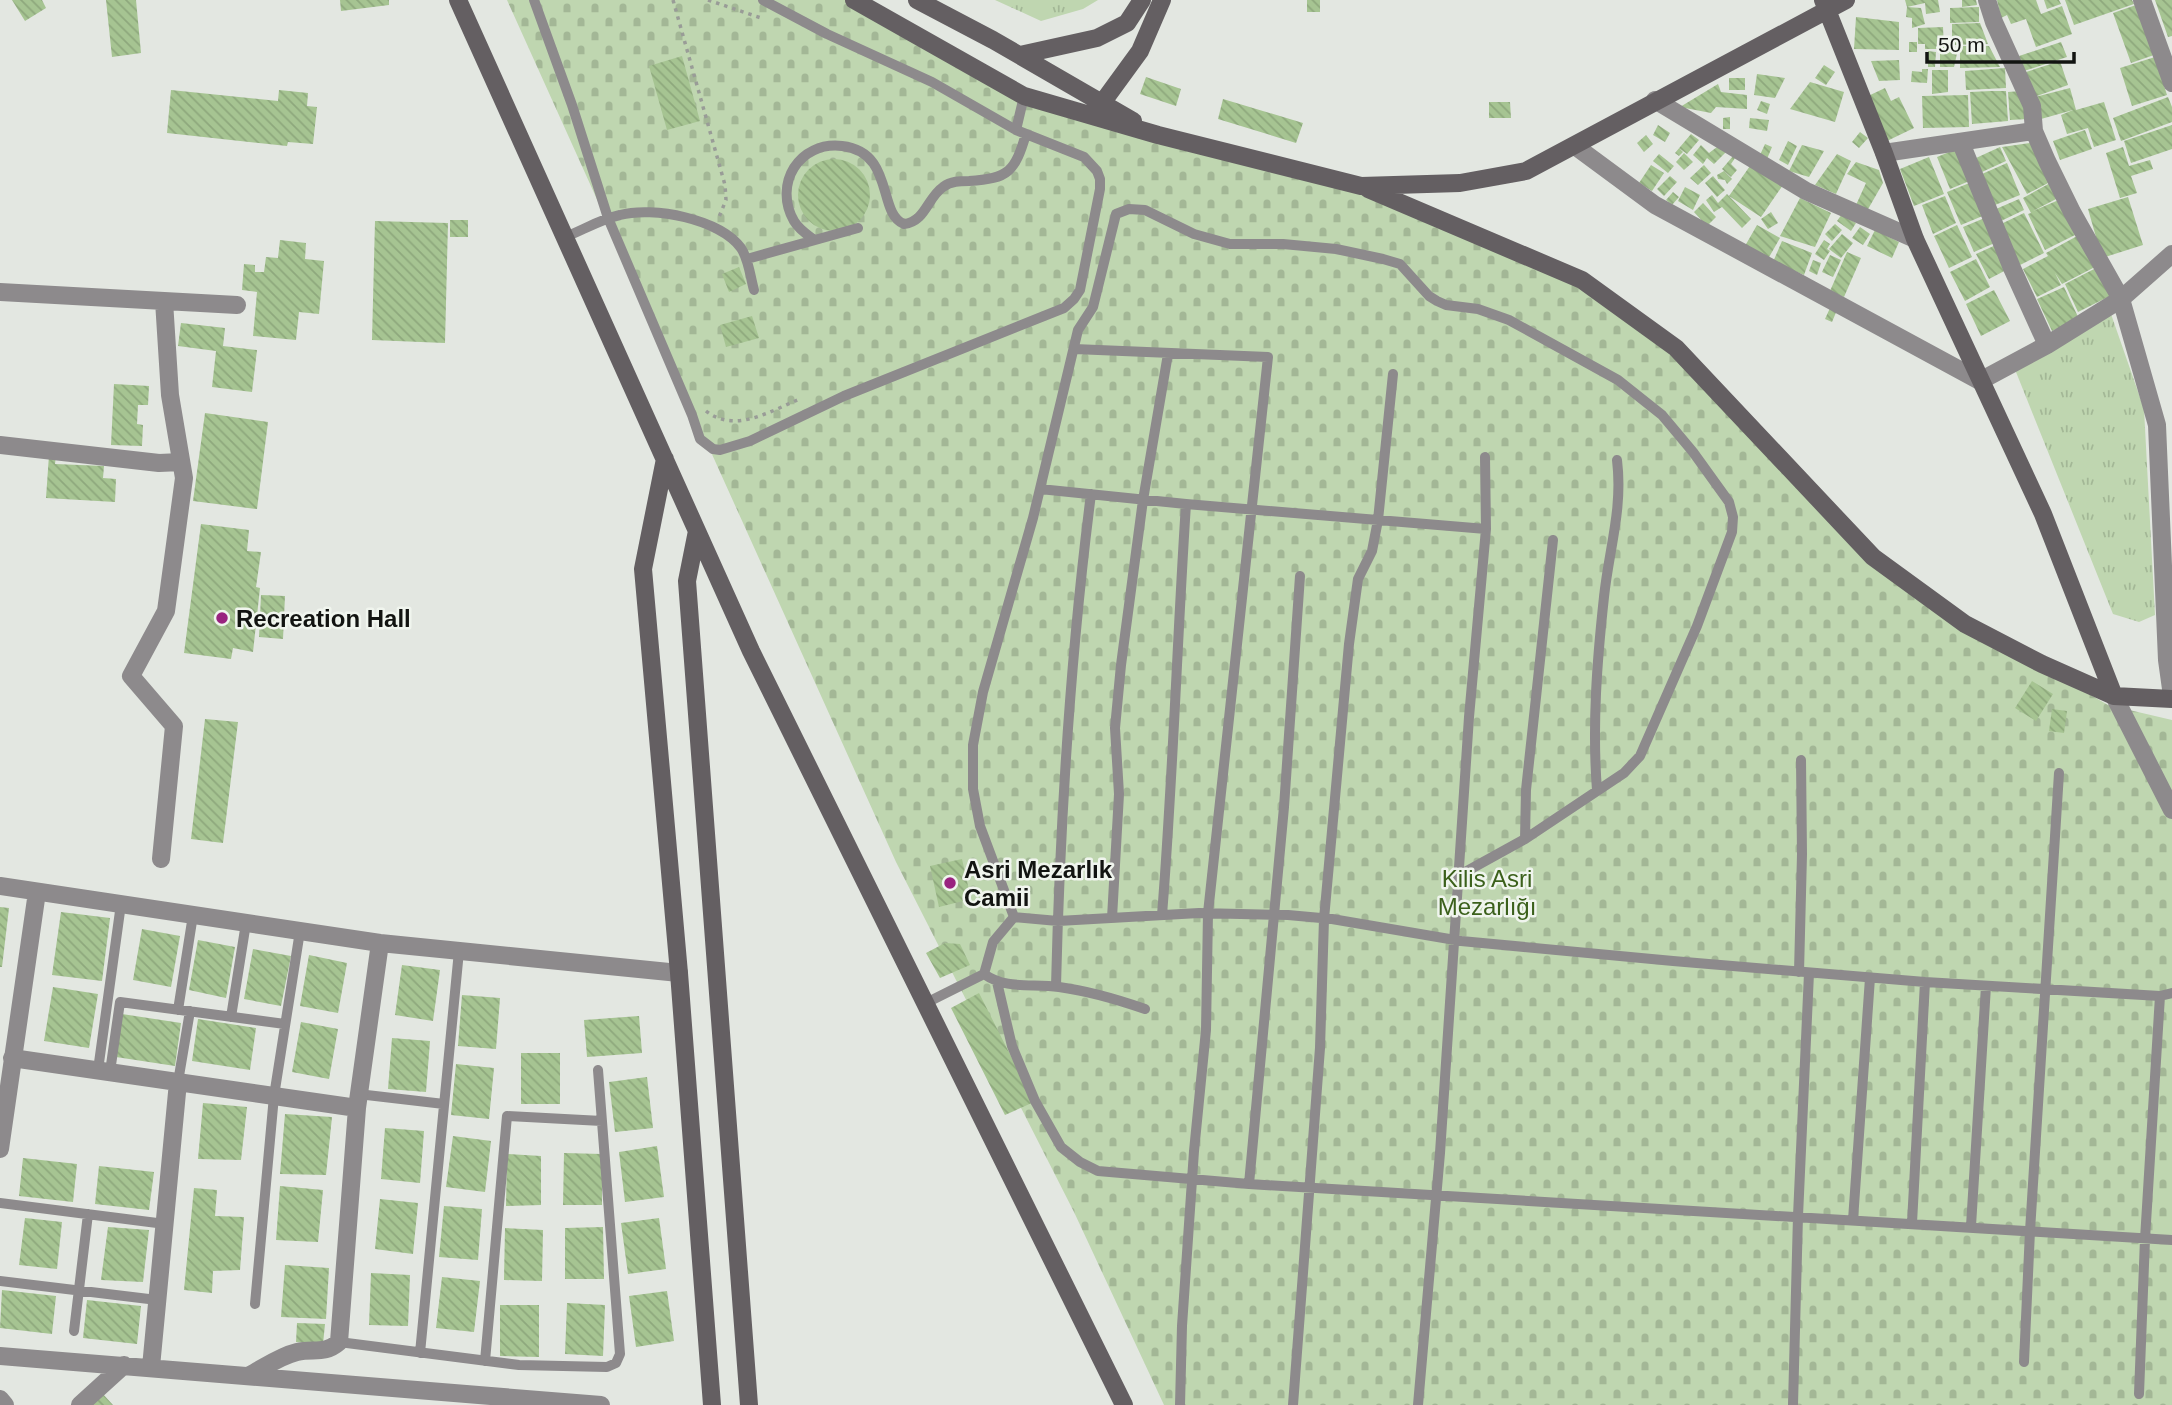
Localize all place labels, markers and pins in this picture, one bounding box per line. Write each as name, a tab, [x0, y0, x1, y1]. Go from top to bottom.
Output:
place label: Recreation Hall	[236, 605, 411, 632]
marker: Recreation Hall	[214, 610, 230, 626]
place label: Asri Mezarlık Camii	[964, 856, 1113, 911]
marker: Asri Mezarlık Camii	[942, 875, 958, 891]

